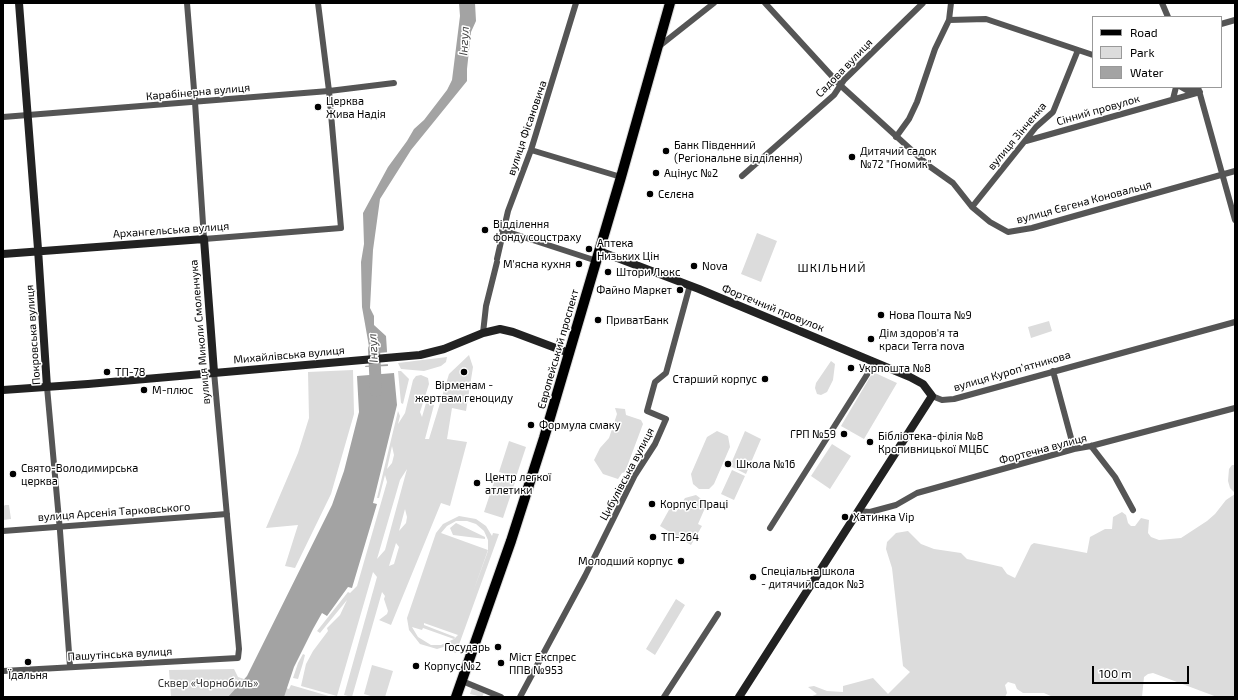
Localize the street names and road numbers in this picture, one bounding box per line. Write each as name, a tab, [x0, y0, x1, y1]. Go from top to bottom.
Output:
street label: Садова вулиця	[813, 36, 875, 100]
street label: вулиця Фісановича	[505, 79, 549, 177]
street label: Карабінерна вулиця	[145, 81, 251, 103]
street label: Сінний провулок	[1055, 92, 1141, 128]
street label: вулиця Зінченка	[985, 99, 1049, 173]
street label: вулиця Євгена Коновальця	[1015, 178, 1153, 226]
street label: Архангельська вулиця	[112, 219, 230, 241]
street label: вулиця Миколи Смоленчука	[187, 259, 213, 405]
street label: Фортечний провулок	[720, 281, 826, 335]
street label: Покровська вулиця	[23, 284, 43, 386]
street label: Європейський проспект	[535, 287, 581, 411]
street label: Михайлівська вулиця	[233, 344, 345, 366]
street label: вулиця Куропʼятникова	[952, 348, 1072, 394]
street label: Цибулівська вулиця	[597, 425, 657, 523]
street label: Фортечна вулиця	[998, 431, 1088, 467]
street label: вулиця Арсенія Тарковського	[37, 500, 191, 524]
street label: Пашутінська вулиця	[67, 645, 173, 663]

